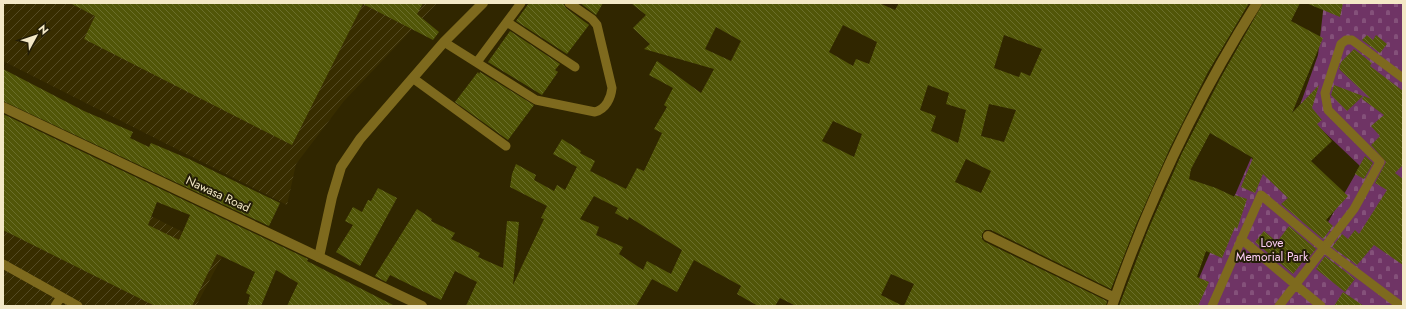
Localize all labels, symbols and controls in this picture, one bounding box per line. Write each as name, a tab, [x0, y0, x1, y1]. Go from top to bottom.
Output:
north arrow	[16, 16, 56, 56]
text: N	[35, 21, 53, 38]
street label: Nawasa Road	[183, 171, 253, 217]
park label: Love Memorial Park	[1236, 234, 1309, 266]

